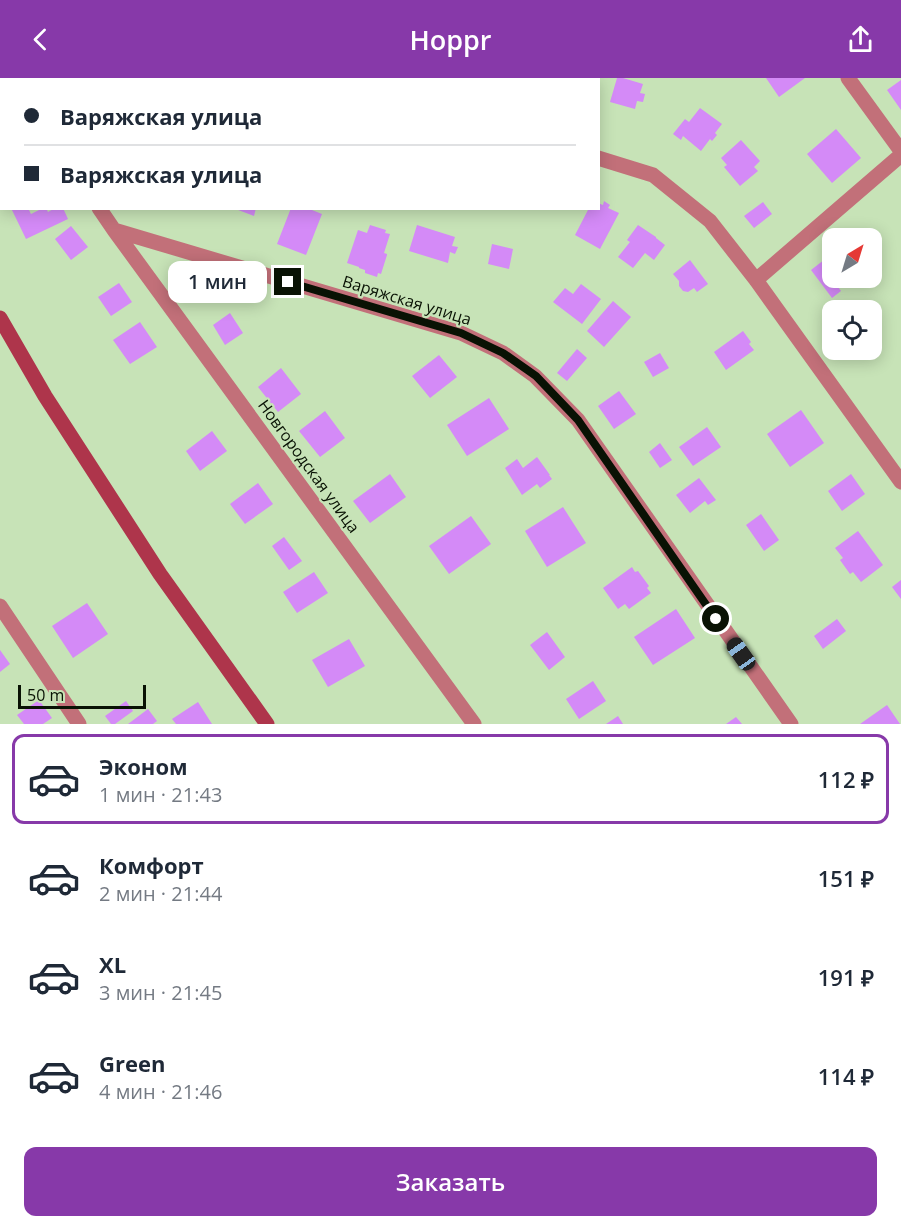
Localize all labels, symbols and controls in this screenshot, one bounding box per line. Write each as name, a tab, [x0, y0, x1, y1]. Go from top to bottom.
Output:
text: Hoppr	[409, 21, 492, 58]
icon: back	[24, 23, 57, 56]
icon: share	[844, 23, 877, 56]
text: Варяжская улица	[60, 101, 262, 131]
text: Варяжская улица	[60, 159, 262, 189]
north arrow	[822, 228, 882, 288]
map controls	[822, 228, 882, 360]
callout: 1 мин	[168, 261, 267, 303]
text: 1 мин	[188, 268, 247, 295]
route end	[274, 268, 301, 295]
street label: Варяжская улица	[340, 270, 474, 330]
button: locate	[822, 300, 882, 360]
street label: Новгородская улица	[253, 395, 365, 537]
route start	[702, 605, 729, 632]
car	[723, 634, 759, 674]
scale bar	[18, 682, 146, 710]
text: 50 m	[27, 684, 64, 706]
text: Эконом	[99, 751, 188, 781]
icon: car	[27, 752, 81, 806]
text: 112 ₽	[818, 764, 874, 794]
text: 1 мин · 21:43	[99, 781, 222, 808]
text: Комфорт	[99, 850, 204, 880]
icon: car	[27, 851, 81, 905]
text: 151 ₽	[818, 863, 874, 893]
text: 2 мин · 21:44	[99, 880, 222, 907]
text: XL	[99, 949, 126, 979]
icon: car	[27, 950, 81, 1004]
text: 191 ₽	[818, 962, 874, 992]
text: 3 мин · 21:45	[99, 979, 222, 1006]
text: Green	[99, 1048, 165, 1078]
icon: car	[27, 1049, 81, 1103]
text: 114 ₽	[818, 1061, 874, 1091]
text: 4 мин · 21:46	[99, 1078, 222, 1105]
button: Заказать	[24, 1147, 877, 1216]

